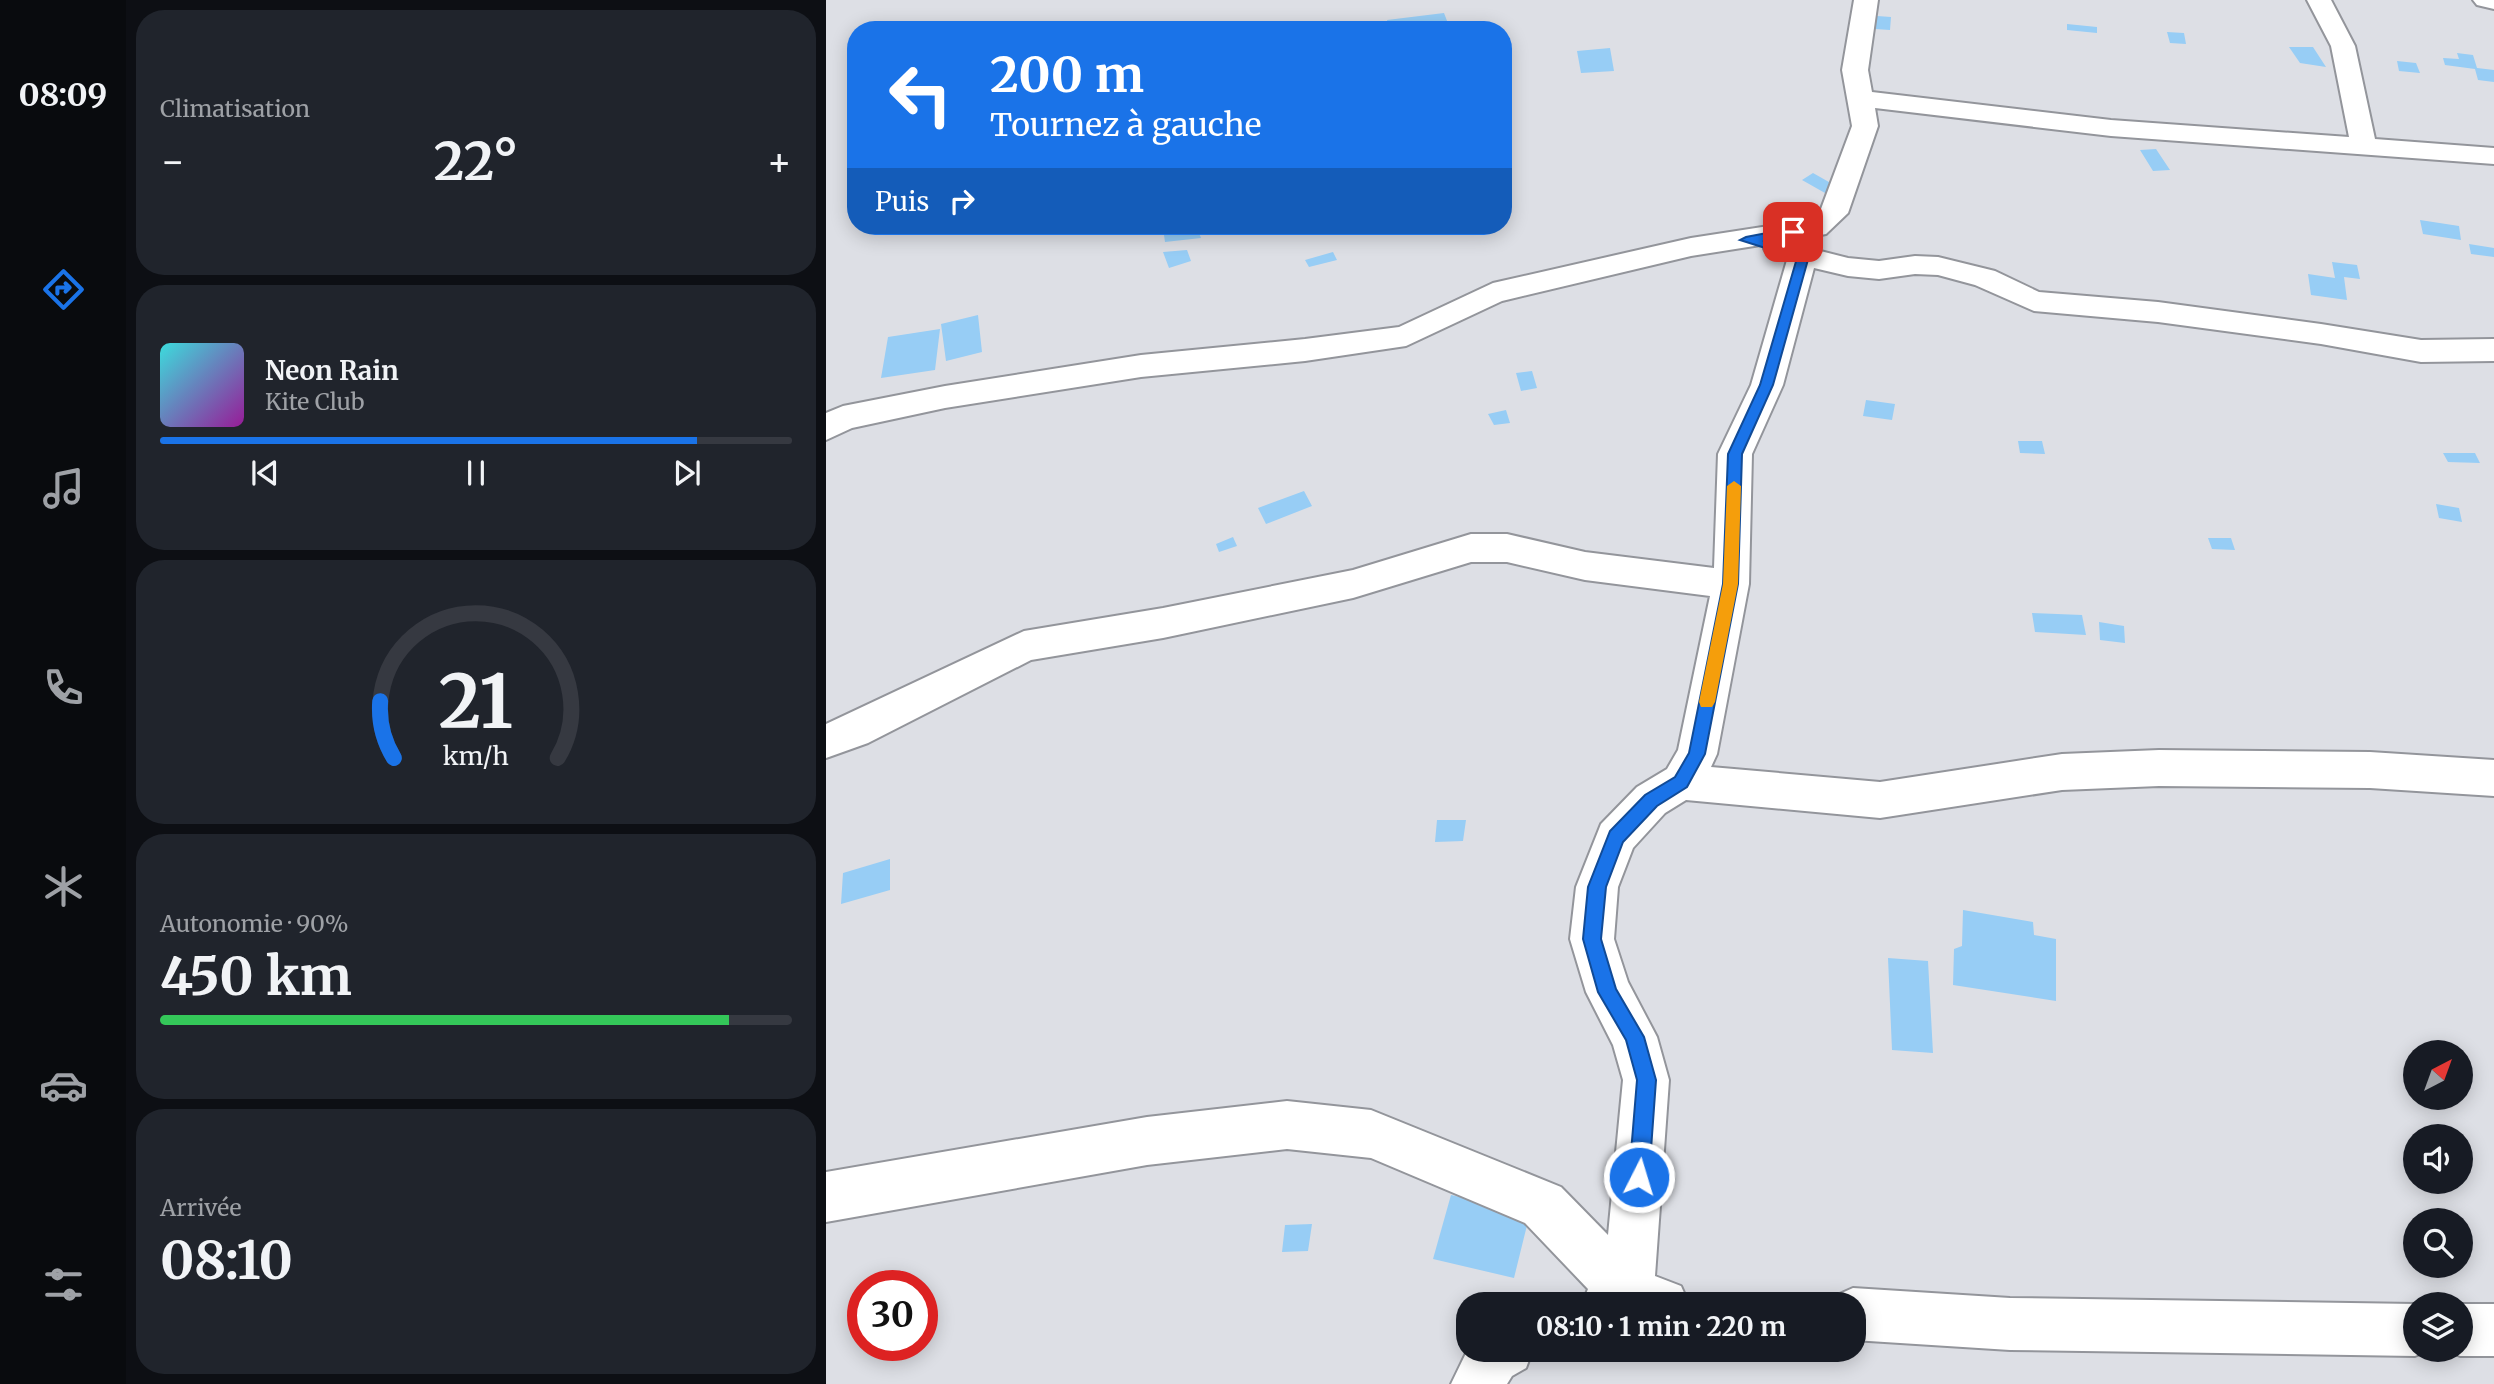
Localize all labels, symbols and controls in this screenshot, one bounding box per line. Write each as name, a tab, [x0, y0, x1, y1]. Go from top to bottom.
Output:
text: 200 m	[990, 44, 1144, 105]
icon: left	[875, 49, 966, 140]
text: 08:09	[19, 75, 107, 115]
text: Climatisation	[160, 94, 310, 123]
text: Tournez à gauche	[990, 105, 1261, 145]
text: 22°	[434, 129, 518, 194]
text: −	[160, 138, 185, 185]
text: +	[767, 138, 792, 185]
icon: right	[943, 182, 981, 220]
text: Puis	[875, 185, 929, 218]
pin	[1763, 202, 1823, 262]
icon: arrive	[1774, 213, 1812, 251]
icon: directions	[39, 265, 88, 314]
text: Neon Rain	[265, 354, 399, 387]
text: Kite Club	[265, 387, 364, 416]
icon: previous	[246, 454, 284, 492]
icon: pause	[457, 454, 495, 492]
icon: next	[668, 454, 706, 492]
icon: music	[39, 464, 88, 513]
text: 21	[439, 656, 513, 748]
icon: phone	[39, 663, 88, 712]
text: km/h	[443, 740, 509, 772]
icon: climate	[39, 862, 88, 911]
text: Autonomie · 90%	[160, 909, 348, 938]
text: 450 km	[160, 944, 352, 1009]
north arrow	[2403, 1040, 2473, 1110]
map controls	[2403, 1040, 2473, 1362]
icon: car	[39, 1061, 88, 1110]
button: sound	[2403, 1124, 2473, 1194]
position arrow	[1602, 1140, 1676, 1214]
text: Arrivée	[160, 1193, 242, 1222]
button: search	[2403, 1208, 2473, 1278]
text: 08:10	[160, 1228, 293, 1293]
icon: filters	[39, 1260, 88, 1309]
speed limit sign: 30	[847, 1270, 938, 1361]
button: layers	[2403, 1292, 2473, 1362]
text: 08:10 · 1 min · 220 m	[1536, 1310, 1786, 1343]

